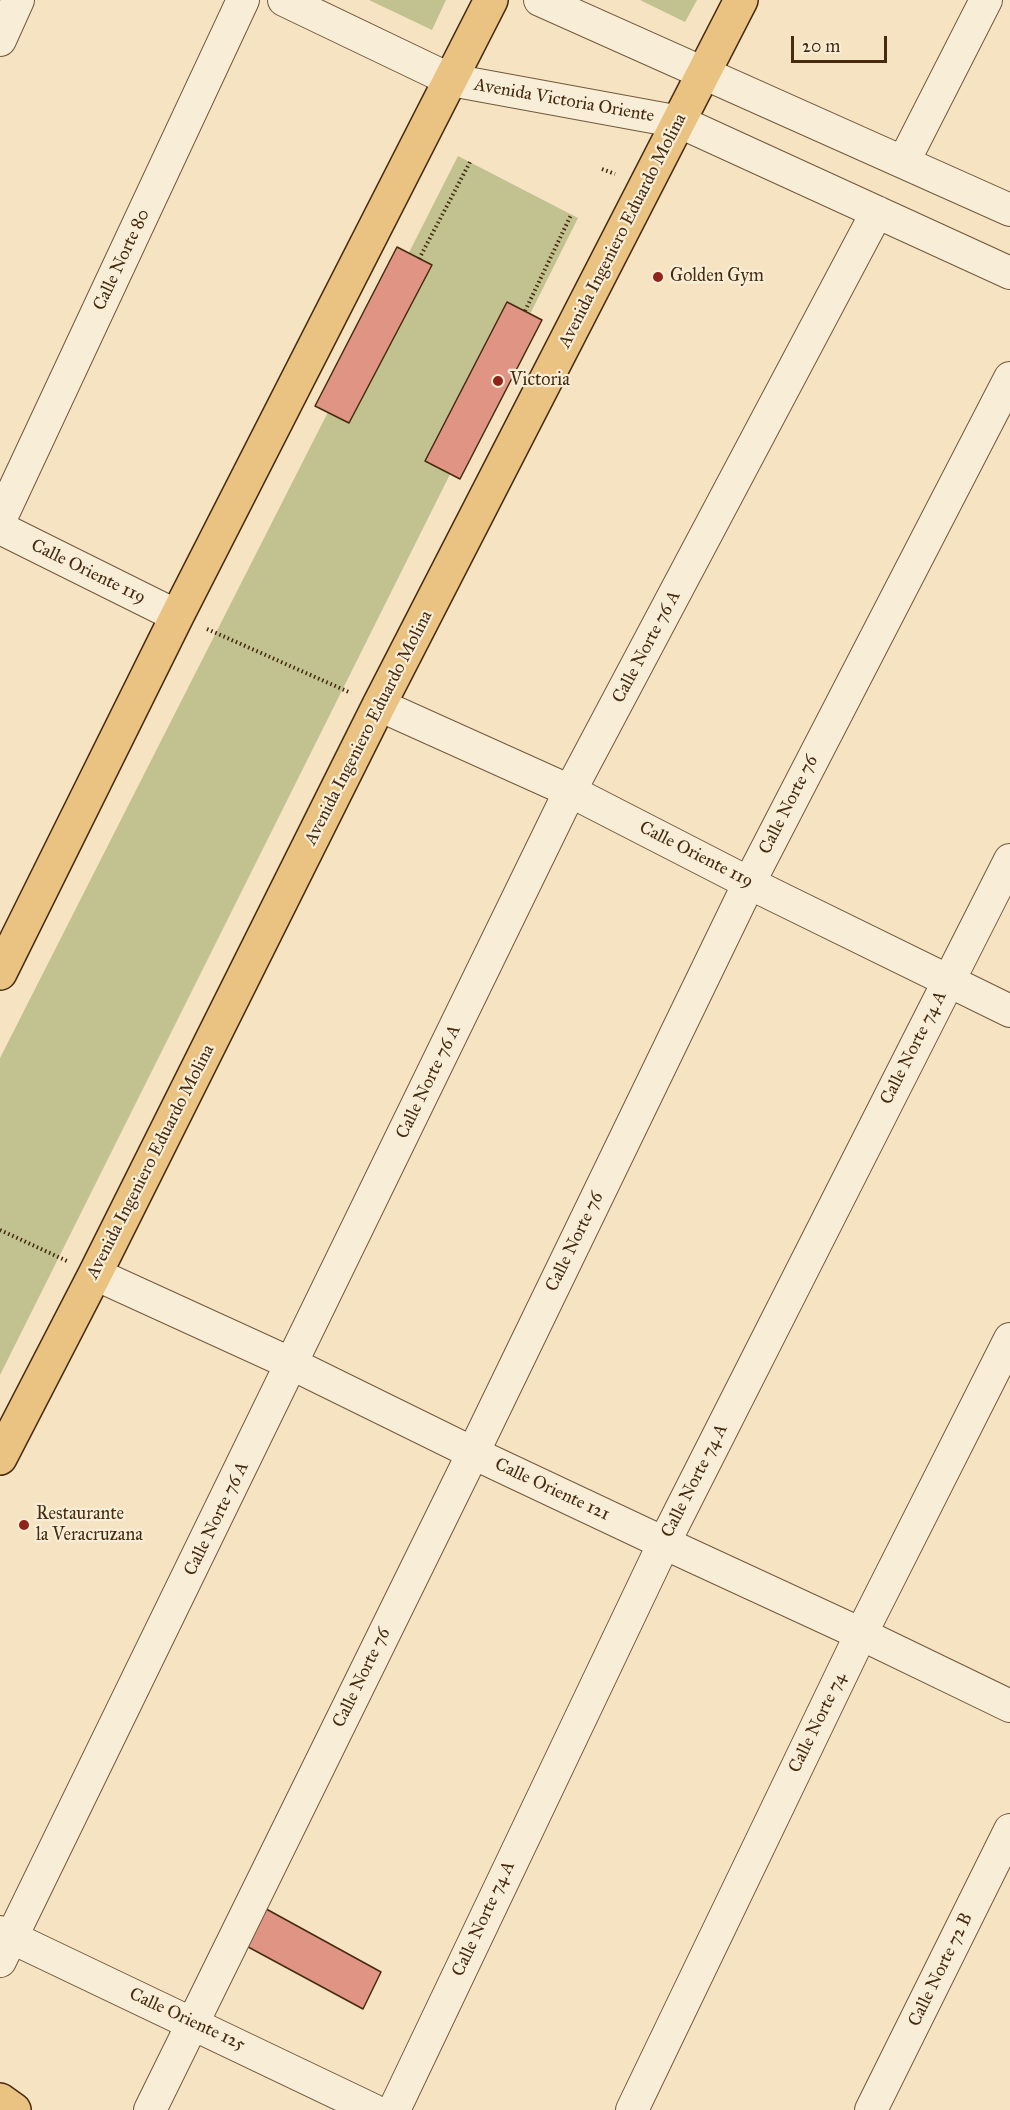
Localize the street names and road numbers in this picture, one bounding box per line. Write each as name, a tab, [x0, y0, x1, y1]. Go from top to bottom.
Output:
street label: Avenida Victoria Oriente	[472, 75, 656, 127]
street label: Avenida Ingeniero Eduardo Molina	[554, 110, 692, 352]
street label: Calle Norte 80	[89, 206, 155, 314]
street label: Calle Oriente 119	[27, 535, 149, 609]
street label: Calle Norte 76 A	[608, 587, 686, 707]
street label: Avenida Ingeniero Eduardo Molina	[300, 607, 438, 849]
street label: Calle Norte 76	[755, 752, 823, 858]
street label: Calle Oriente 119	[635, 817, 757, 893]
street label: Calle Norte 74 A	[876, 988, 952, 1108]
street label: Calle Norte 76 A	[392, 1021, 466, 1143]
street label: Avenida Ingeniero Eduardo Molina	[82, 1041, 220, 1283]
street label: Calle Norte 76	[542, 1189, 608, 1295]
street label: Calle Norte 74 A	[657, 1421, 733, 1541]
street label: Calle Oriente 121	[491, 1454, 613, 1526]
street label: Calle Norte 76 A	[180, 1458, 254, 1580]
street label: Calle Norte 76	[329, 1625, 395, 1731]
street label: Calle Norte 74	[784, 1669, 852, 1777]
street label: Calle Norte 74 A	[448, 1858, 520, 1980]
street label: Calle Norte 72 B	[904, 1910, 978, 2030]
street label: Calle Oriente 125	[126, 1984, 248, 2056]

